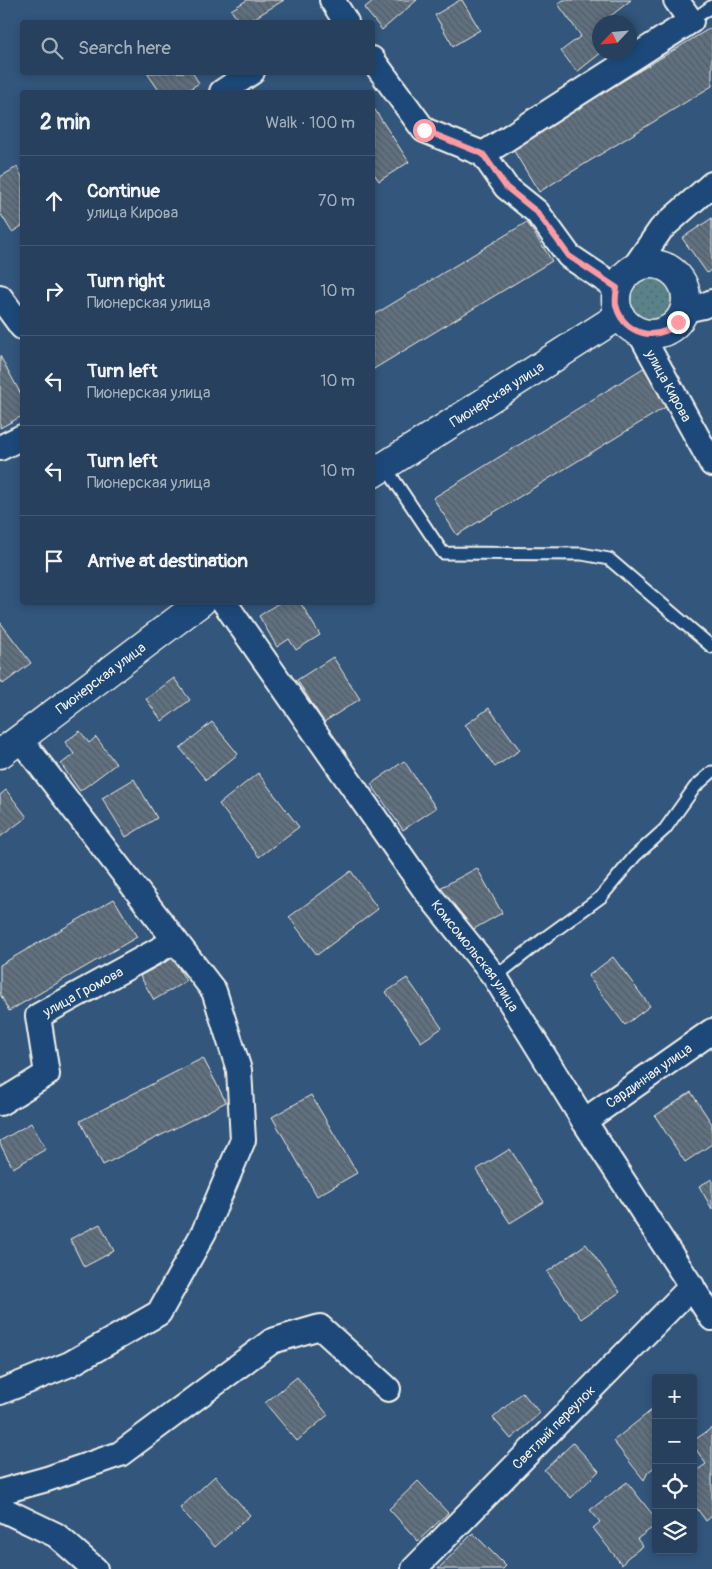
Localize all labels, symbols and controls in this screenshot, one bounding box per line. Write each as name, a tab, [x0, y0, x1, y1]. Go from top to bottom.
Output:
north arrow	[592, 15, 637, 60]
search box	[20, 20, 375, 75]
icon: search	[38, 34, 66, 62]
text: Search here	[78, 36, 171, 60]
text: 2 min	[40, 109, 90, 136]
text: Walk · 100 m	[266, 113, 355, 133]
route start	[413, 119, 436, 142]
text: Continue	[87, 179, 160, 203]
icon: ahead	[40, 187, 68, 215]
text: 70 m	[318, 191, 355, 211]
text: улица Кирова	[87, 203, 178, 223]
text: Turn right	[87, 269, 165, 293]
icon: right	[40, 277, 68, 305]
text: 10 m	[320, 281, 355, 301]
text: Пионерская улица	[87, 293, 210, 313]
route end	[667, 311, 690, 334]
street label: улица Кирова	[642, 346, 696, 425]
street label: Пионерская улица	[447, 358, 547, 431]
text: Turn left	[87, 359, 157, 383]
icon: left	[40, 367, 68, 395]
text: 10 m	[320, 371, 355, 391]
text: Пионерская улица	[87, 383, 210, 403]
text: Turn left	[87, 449, 157, 473]
icon: left	[40, 457, 68, 485]
text: 10 m	[320, 461, 355, 481]
text: Пионерская улица	[87, 473, 210, 493]
icon: arrive	[40, 547, 68, 575]
text: Arrive at destination	[87, 549, 248, 573]
street label: Пионерская улица	[52, 639, 149, 717]
street label: Комсомольская улица	[428, 896, 523, 1015]
street label: улица Громова	[39, 963, 126, 1021]
street label: Сардинная улица	[602, 1039, 695, 1112]
map controls	[652, 1374, 697, 1554]
button: +	[652, 1374, 697, 1419]
street label: Светлый переулок	[508, 1381, 599, 1473]
button: −	[652, 1419, 697, 1464]
button: locate	[652, 1464, 697, 1509]
button: layers	[652, 1509, 697, 1554]

